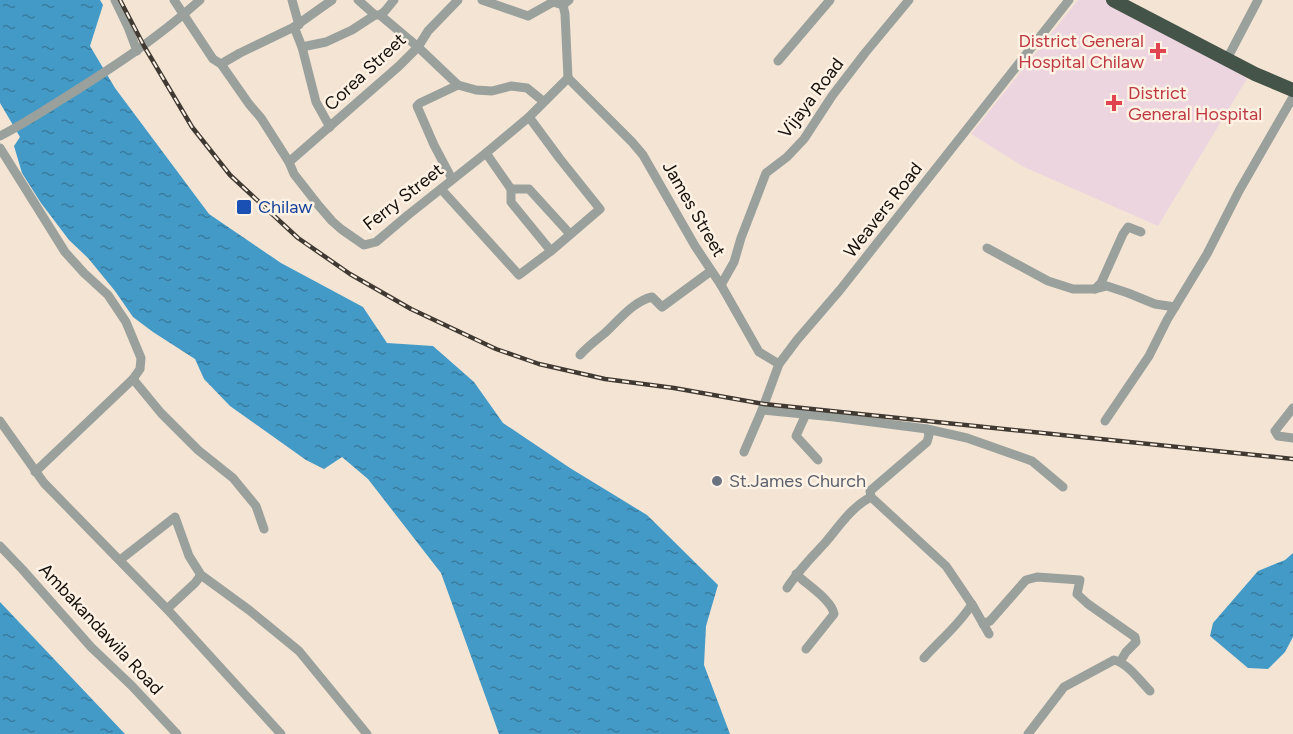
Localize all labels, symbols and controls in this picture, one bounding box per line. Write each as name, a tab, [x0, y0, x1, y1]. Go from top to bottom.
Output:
street label: Corea Street	[320, 29, 410, 115]
place label: District General Hospital Chilaw	[1018, 30, 1144, 73]
marker: District General Hospital Chilaw	[1149, 42, 1167, 60]
street label: Vijaya Road	[774, 54, 848, 142]
place label: District General Hospital	[1128, 82, 1262, 125]
marker: District General Hospital	[1105, 94, 1123, 112]
street label: James Street	[658, 157, 730, 261]
street label: Weavers Road	[839, 158, 927, 262]
street label: Ferry Street	[358, 159, 448, 235]
place label: Chilaw	[258, 196, 312, 218]
marker: Chilaw	[235, 198, 253, 216]
place label: St.James Church	[729, 470, 866, 492]
marker: St.James Church	[710, 474, 724, 488]
street label: Ambakandawila Road	[34, 559, 168, 699]

